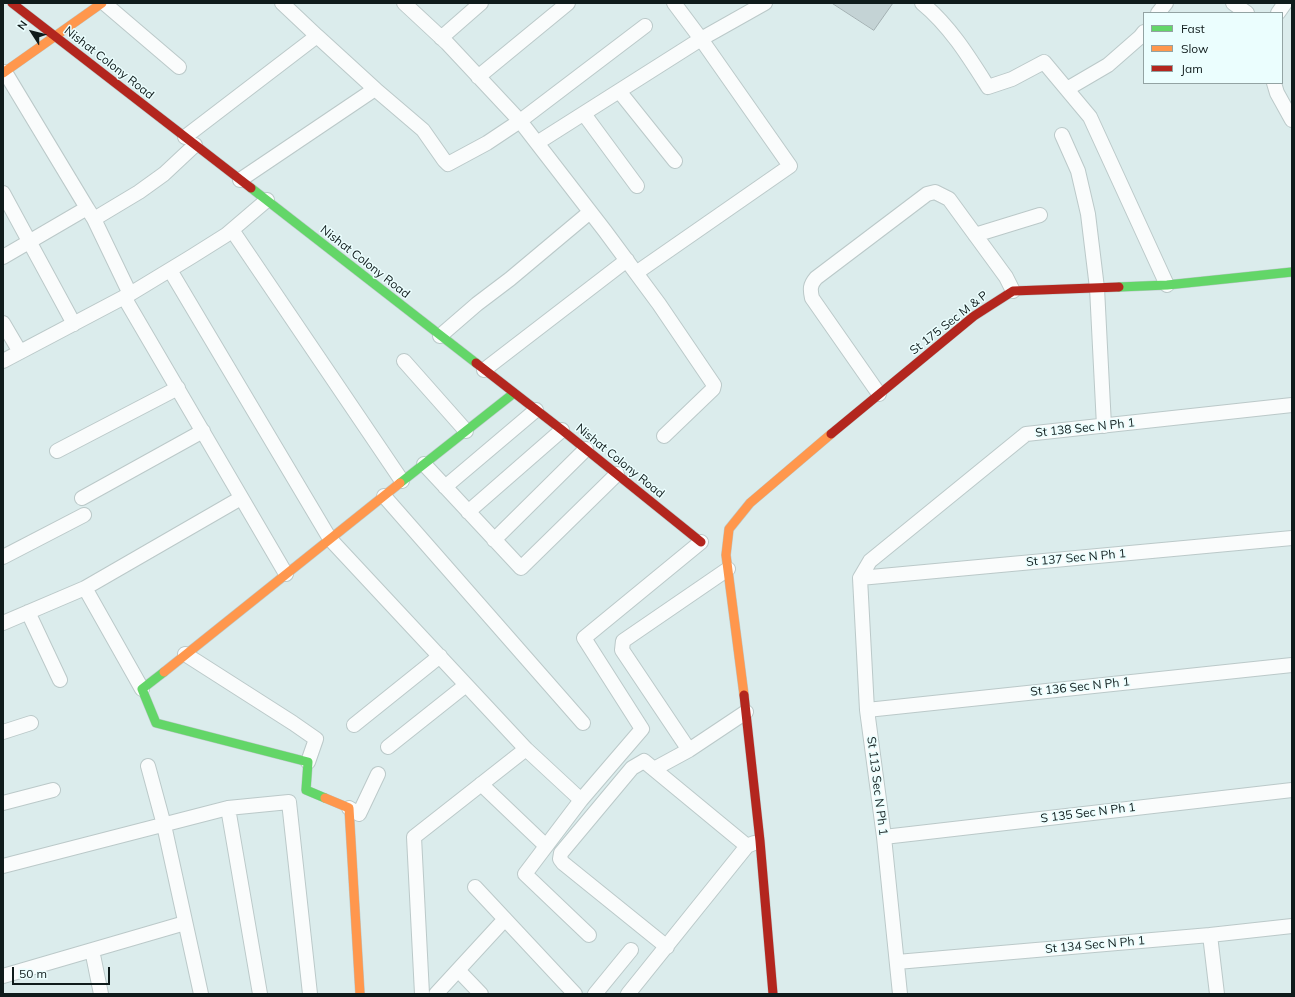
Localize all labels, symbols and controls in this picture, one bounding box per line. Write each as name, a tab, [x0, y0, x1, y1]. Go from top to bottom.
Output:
north arrow	[12, 12, 52, 52]
legend	[1143, 12, 1283, 84]
text: N	[14, 17, 30, 32]
text: Fast	[1181, 21, 1205, 36]
street label: Nishat Colony Road	[61, 24, 157, 102]
text: Slow	[1181, 41, 1209, 56]
text: Jam	[1181, 61, 1203, 76]
street label: Nishat Colony Road	[317, 223, 413, 301]
street label: St 175 Sec M & P	[907, 288, 991, 358]
street label: St 138 Sec N Ph 1	[1035, 416, 1135, 440]
street label: Nishat Colony Road	[573, 421, 667, 501]
street label: St 137 Sec N Ph 1	[1026, 546, 1126, 570]
street label: St 136 Sec N Ph 1	[1030, 675, 1130, 699]
street label: St 113 Sec N Ph 1	[864, 736, 890, 836]
street label: S 135 Sec N Ph 1	[1040, 800, 1136, 826]
street label: St 134 Sec N Ph 1	[1045, 933, 1145, 957]
scale bar	[14, 959, 112, 985]
text: 50 m	[19, 966, 47, 981]

